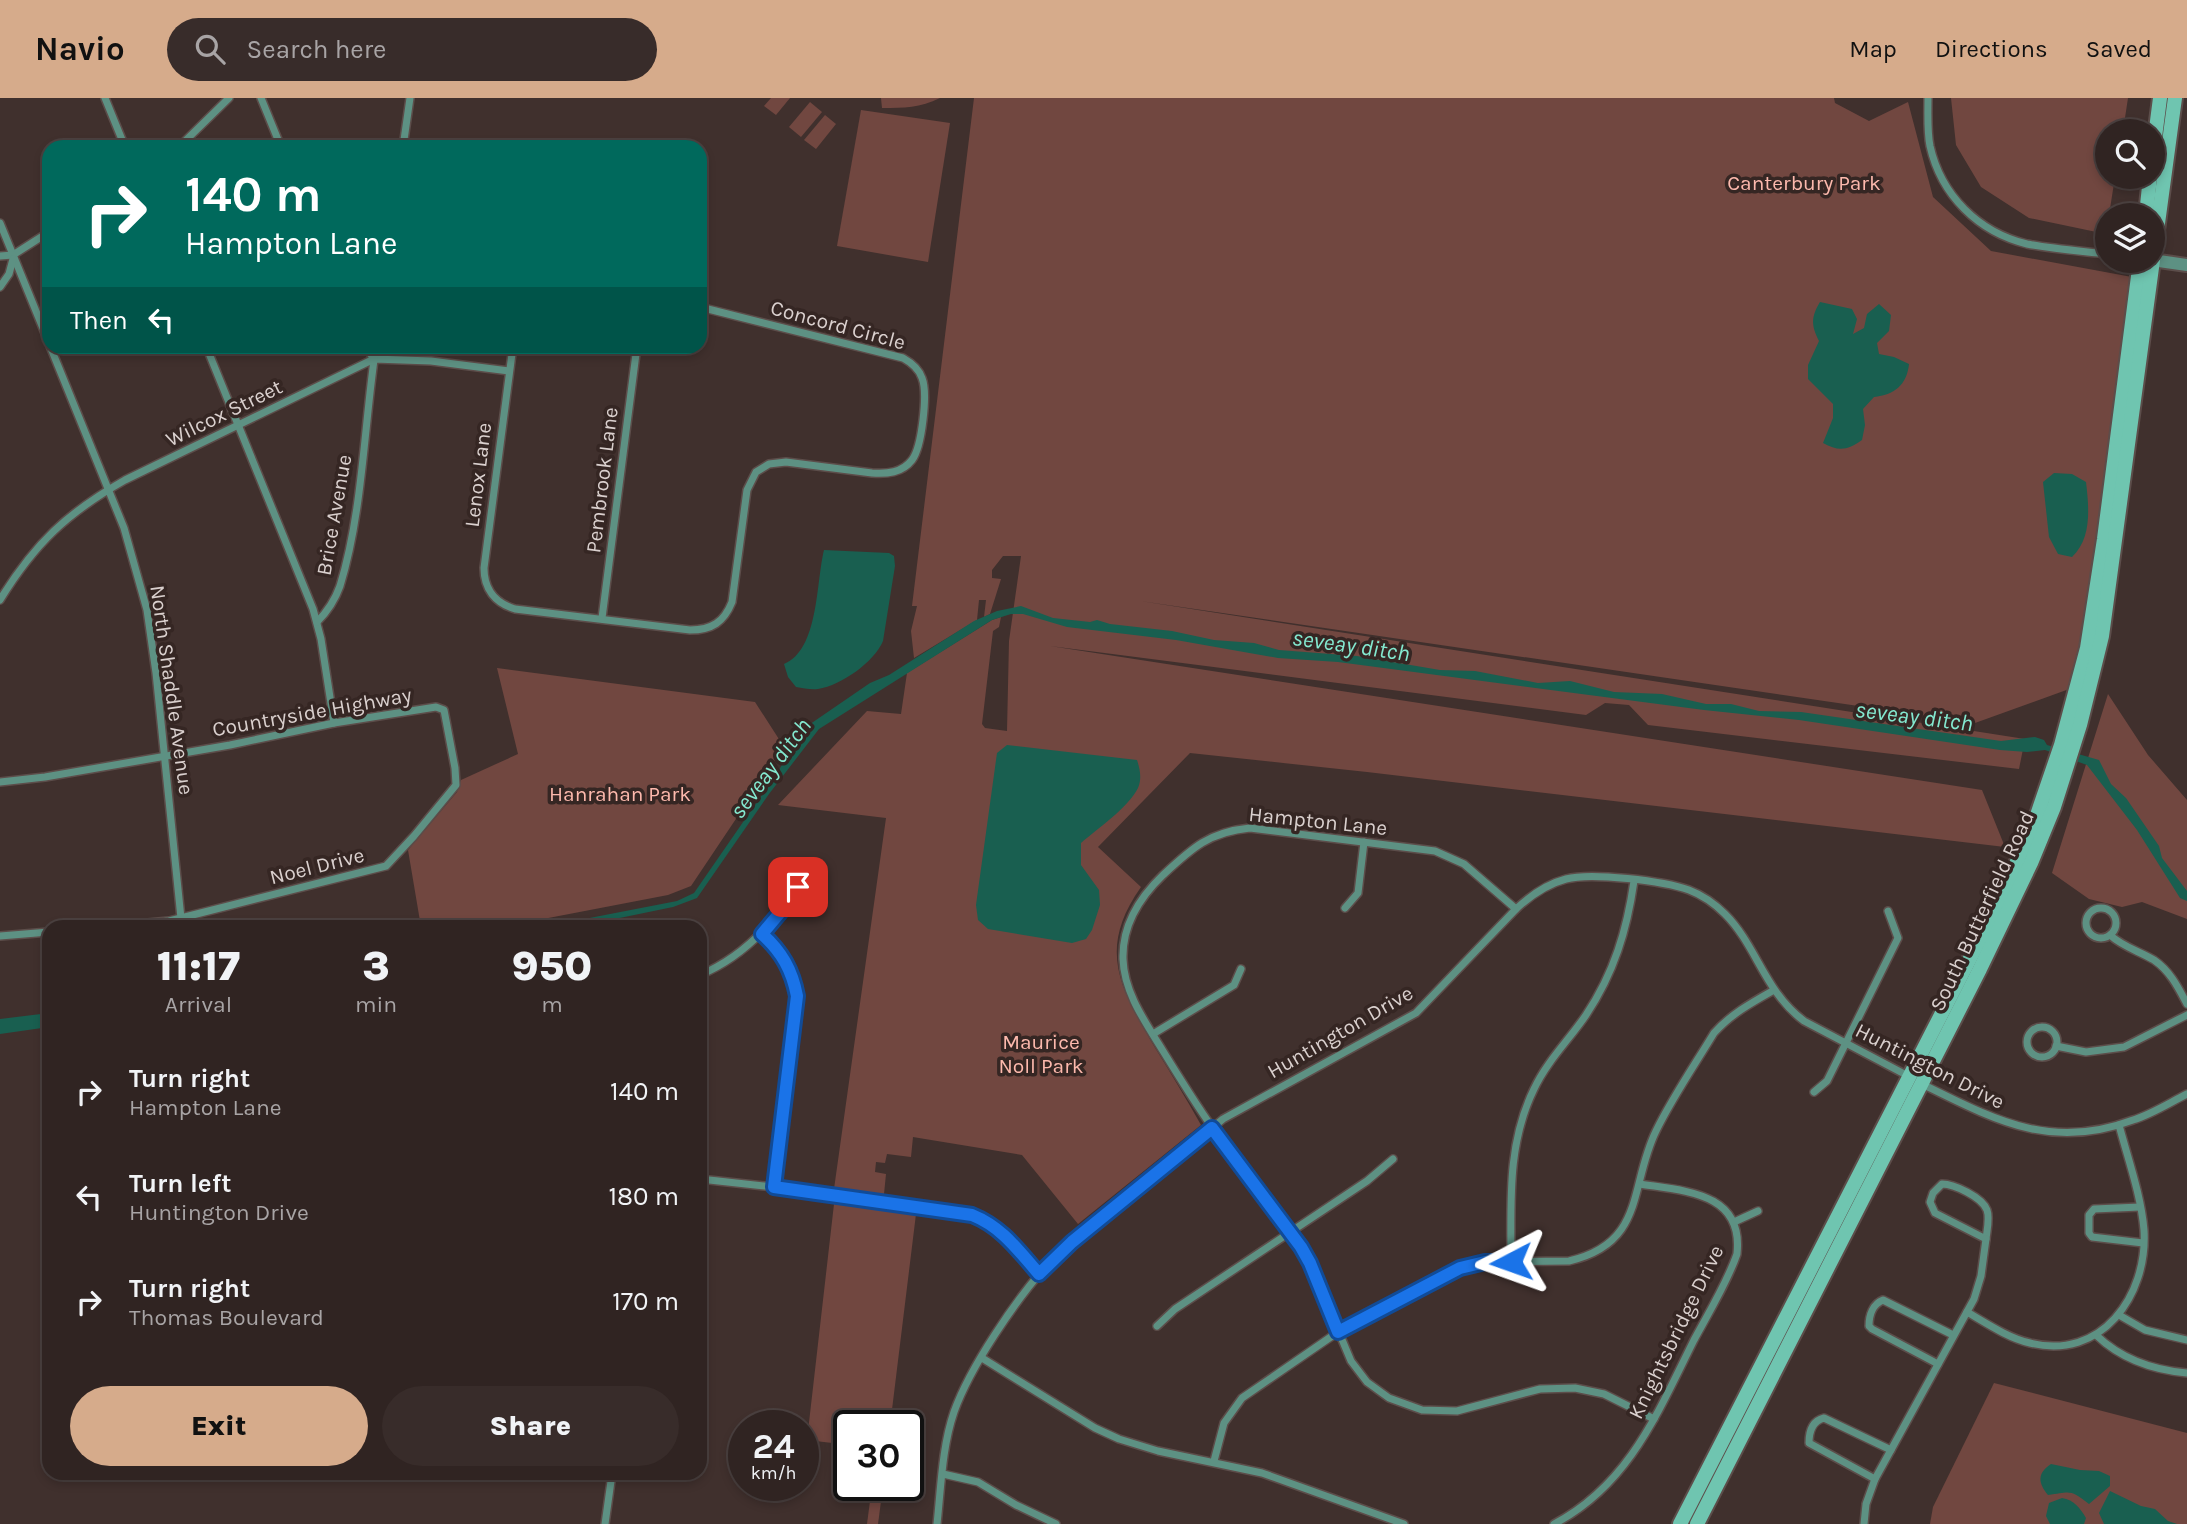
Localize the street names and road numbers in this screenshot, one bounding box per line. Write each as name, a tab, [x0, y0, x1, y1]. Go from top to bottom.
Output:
street label: Concord Circle	[768, 295, 908, 355]
street label: Wilcox Street	[162, 374, 286, 452]
street label: Pembrook Lane	[581, 406, 623, 554]
street label: Lenox Lane	[460, 421, 496, 529]
street label: Brice Avenue	[312, 453, 356, 577]
street label: North Shaddle Avenue	[145, 584, 199, 796]
street label: Countryside Highway	[211, 683, 414, 741]
street label: Hampton Lane	[1247, 802, 1389, 840]
street label: South Butterfield Road	[1925, 807, 2039, 1015]
street label: Noel Drive	[267, 843, 367, 889]
street label: Huntington Drive	[1263, 981, 1417, 1083]
street label: Huntington Drive	[1851, 1018, 2009, 1114]
street label: Knightsbridge Drive	[1623, 1241, 1729, 1423]

